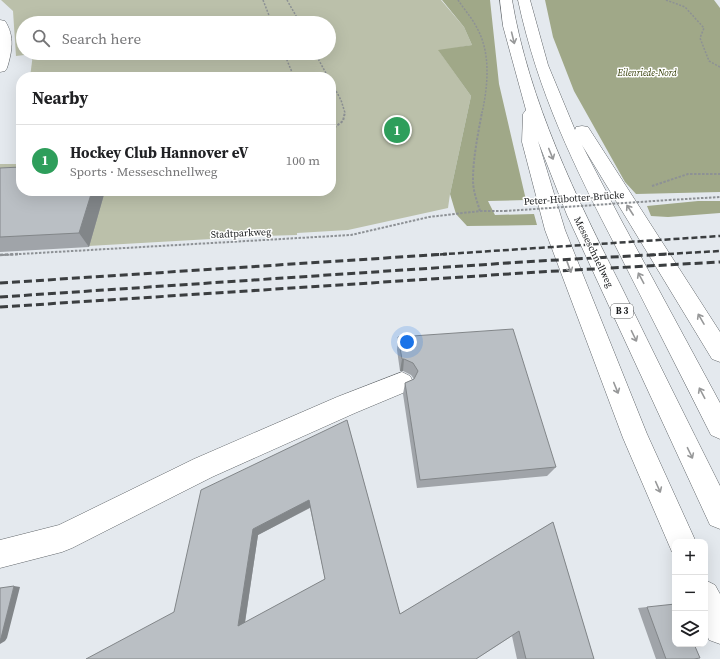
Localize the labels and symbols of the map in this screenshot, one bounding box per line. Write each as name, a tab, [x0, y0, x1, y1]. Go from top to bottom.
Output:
one-way arrow	[509, 32, 517, 45]
park label: Eilenriede-Nord	[616, 67, 677, 79]
pin: 1	[384, 115, 410, 145]
one-way arrow	[548, 147, 556, 159]
street label: Peter-Hübotter-Brücke	[523, 188, 625, 208]
one-way arrow	[626, 204, 634, 215]
street label: Messeschnellweg	[571, 214, 617, 290]
street label: Stadtparkweg	[210, 225, 272, 241]
one-way arrow	[565, 260, 573, 272]
one-way arrow	[637, 272, 645, 284]
road number: B 3	[611, 304, 633, 318]
one-way arrow	[696, 313, 704, 325]
one-way arrow	[631, 330, 638, 342]
your location	[397, 332, 417, 352]
one-way arrow	[613, 381, 621, 393]
one-way arrow	[698, 387, 705, 399]
one-way arrow	[687, 447, 694, 459]
one-way arrow	[654, 480, 662, 492]

